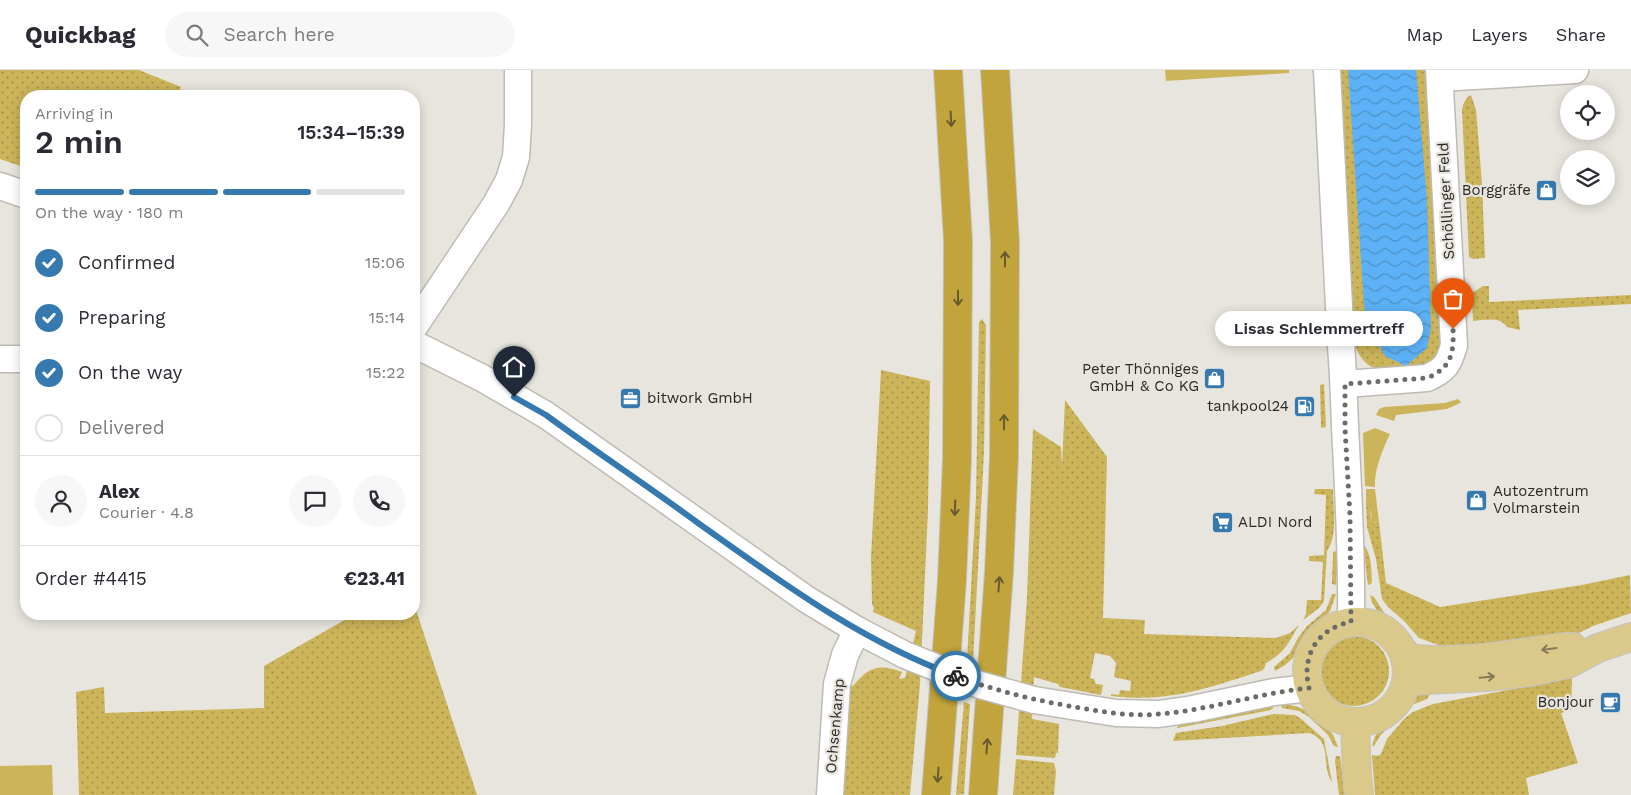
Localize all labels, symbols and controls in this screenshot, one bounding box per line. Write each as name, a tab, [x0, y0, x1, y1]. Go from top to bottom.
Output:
search box	[165, 12, 515, 57]
text: Quickbag	[25, 21, 135, 49]
icon: search	[183, 21, 211, 49]
text: Search here	[223, 23, 335, 46]
text: Map	[1406, 24, 1443, 45]
text: Layers	[1471, 24, 1528, 45]
text: Share	[1556, 24, 1606, 45]
map controls	[1560, 85, 1615, 205]
button: locate	[1560, 85, 1615, 140]
text: Arriving in	[35, 104, 113, 123]
one-way arrow	[947, 110, 956, 126]
text: 15:34–15:39	[297, 121, 405, 144]
text: 2 min	[35, 123, 123, 161]
street label: Schöllinger Feld	[1434, 142, 1458, 260]
button: layers	[1560, 150, 1615, 205]
shop icon: Borggräfe	[1535, 178, 1559, 202]
place label: Borggräfe	[1462, 181, 1531, 199]
text: On the way · 180 m	[35, 203, 183, 222]
icon: check	[35, 249, 63, 277]
text: Confirmed	[78, 251, 175, 274]
one-way arrow	[1000, 252, 1010, 268]
text: 15:06	[365, 253, 405, 272]
pin	[1432, 278, 1474, 329]
icon: bag	[1439, 285, 1467, 313]
one-way arrow	[953, 290, 963, 306]
icon: check	[35, 304, 63, 332]
text: Preparing	[78, 306, 165, 329]
text: 15:14	[369, 308, 405, 327]
callout: Lisas Schlemmertreff	[1216, 312, 1423, 346]
text: Lisas Schlemmertreff	[1234, 319, 1404, 338]
pin	[493, 346, 535, 397]
icon: home	[500, 353, 528, 381]
icon: check	[35, 359, 63, 387]
place label: Peter Thönniges GmbH & Co KG	[1082, 360, 1199, 395]
text: On the way	[78, 361, 182, 384]
text: 15:22	[366, 363, 405, 382]
shop icon: Peter Thönniges GmbH & Co KG	[1203, 366, 1227, 390]
office icon: bitwork GmbH	[619, 386, 643, 410]
place label: bitwork GmbH	[647, 389, 753, 407]
fuel station icon: tankpool24	[1293, 394, 1317, 418]
place label: tankpool24	[1207, 397, 1289, 415]
one-way arrow	[999, 414, 1009, 430]
text: Delivered	[78, 416, 165, 439]
button: person	[35, 475, 87, 527]
button: chat	[289, 475, 341, 527]
button: phone	[353, 475, 405, 527]
text: Alex	[99, 480, 140, 503]
place label: Autozentrum Volmarstein	[1493, 482, 1589, 517]
shop icon: Autozentrum Volmarstein	[1465, 488, 1489, 512]
one-way arrow	[951, 500, 960, 516]
text: Courier · 4.8	[99, 503, 194, 522]
supermarket icon: ALDI Nord	[1210, 510, 1234, 534]
place label: ALDI Nord	[1238, 513, 1312, 531]
text: Order #4415	[35, 567, 147, 590]
text: €23.41	[344, 567, 405, 590]
one-way arrow	[994, 577, 1003, 593]
one-way arrow	[1542, 644, 1558, 654]
courier	[931, 651, 981, 701]
icon: bike	[942, 662, 970, 690]
one-way arrow	[1479, 672, 1495, 681]
street label: Ochsenkamp	[822, 678, 848, 774]
cafe icon: Bonjour	[1598, 690, 1622, 714]
place label: Bonjour	[1538, 693, 1594, 711]
one-way arrow	[982, 739, 992, 755]
one-way arrow	[933, 767, 942, 783]

